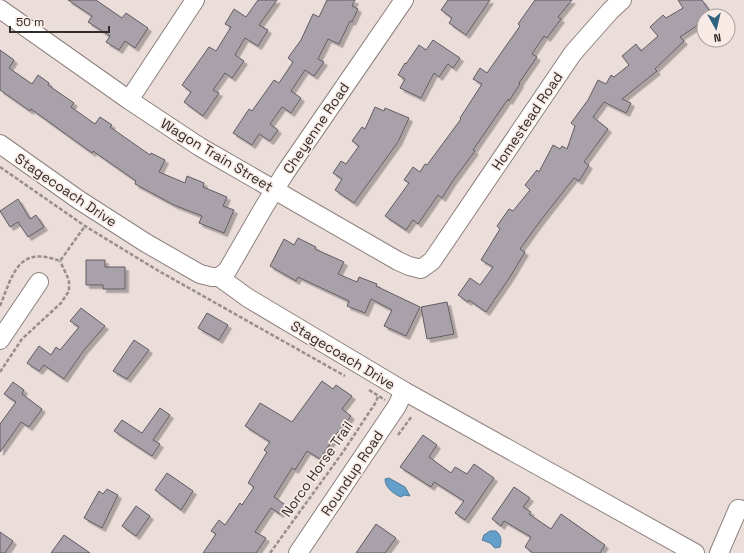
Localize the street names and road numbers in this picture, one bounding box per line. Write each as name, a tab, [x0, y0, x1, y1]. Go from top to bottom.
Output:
street label: Homestead Road	[487, 68, 567, 174]
street label: Cheyenne Road	[279, 79, 353, 177]
street label: Wagon Train Street	[157, 114, 277, 196]
street label: Stagecoach Drive	[12, 149, 120, 231]
street label: Stagecoach Drive	[287, 317, 399, 393]
street label: Norco Horse Trail	[277, 418, 357, 520]
street label: Roundup Road	[317, 427, 387, 519]

